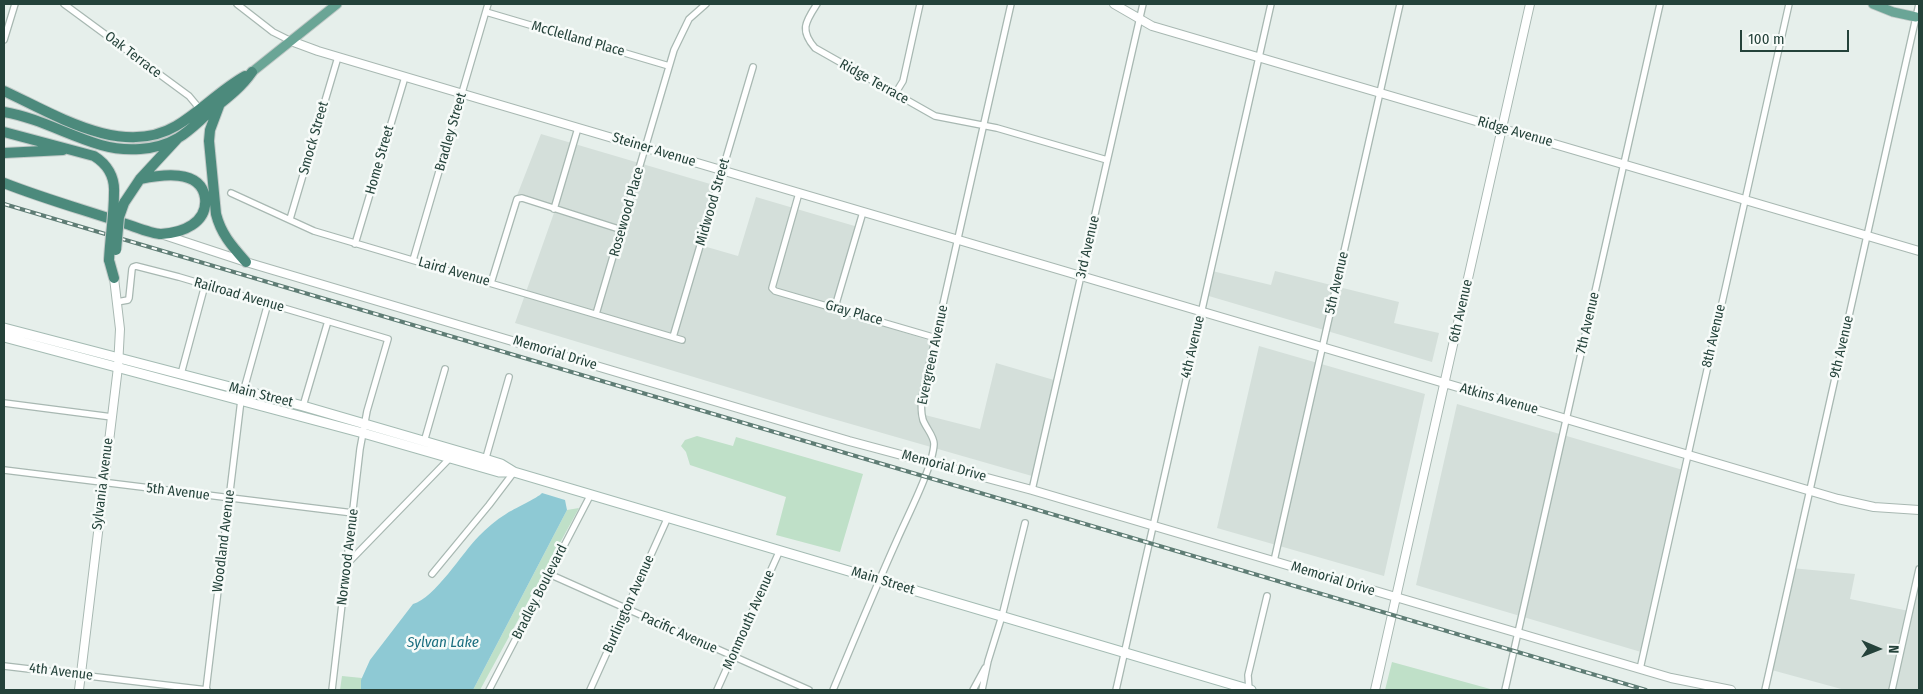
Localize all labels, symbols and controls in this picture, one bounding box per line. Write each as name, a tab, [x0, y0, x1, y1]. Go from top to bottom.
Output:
street label: McClelland Place	[529, 18, 627, 60]
scale bar	[1743, 20, 1852, 52]
street label: Oak Terrace	[101, 28, 165, 82]
text: 100 m	[1748, 30, 1785, 48]
street label: Ridge Terrace	[836, 56, 912, 108]
street label: Bradley Street	[432, 91, 470, 173]
street label: Smock Street	[296, 99, 332, 177]
street label: Ridge Avenue	[1476, 113, 1554, 151]
street label: Home Street	[362, 123, 398, 197]
street label: Steiner Avenue	[610, 129, 698, 171]
street label: Midwood Street	[693, 156, 733, 248]
street label: Rosewood Place	[606, 165, 648, 259]
street label: 3rd Avenue	[1073, 214, 1103, 280]
street label: 5th Avenue	[1322, 250, 1352, 316]
street label: Laird Avenue	[416, 254, 492, 290]
street label: Railroad Avenue	[192, 274, 286, 316]
street label: 6th Avenue	[1446, 278, 1476, 344]
street label: 7th Avenue	[1573, 290, 1603, 356]
street label: Gray Place	[823, 297, 885, 329]
street label: 8th Avenue	[1699, 303, 1729, 369]
street label: Evergreen Avenue	[914, 304, 952, 406]
street label: 4th Avenue	[1178, 314, 1208, 380]
street label: 9th Avenue	[1827, 314, 1857, 380]
street label: Memorial Drive	[511, 332, 599, 374]
street label: Main Street	[227, 379, 295, 411]
street label: Atkins Avenue	[1458, 380, 1540, 418]
street label: Sylvania Avenue	[89, 437, 117, 531]
street label: Memorial Drive	[900, 447, 988, 485]
street label: 5th Avenue	[145, 480, 211, 504]
street label: Woodland Avenue	[209, 489, 239, 593]
street label: Norwood Avenue	[334, 508, 362, 606]
street label: Bradley Boulevard	[509, 542, 571, 642]
street label: Burlington Avenue	[600, 552, 658, 656]
street label: Memorial Drive	[1289, 558, 1377, 600]
street label: Main Street	[849, 563, 917, 599]
street label: Monmouth Avenue	[719, 567, 779, 673]
street label: Pacific Avenue	[638, 609, 720, 657]
north arrow	[1853, 624, 1903, 674]
water label: Sylvan Lake	[407, 634, 479, 652]
text: N	[1885, 645, 1902, 654]
street label: 4th Avenue	[28, 660, 94, 684]

